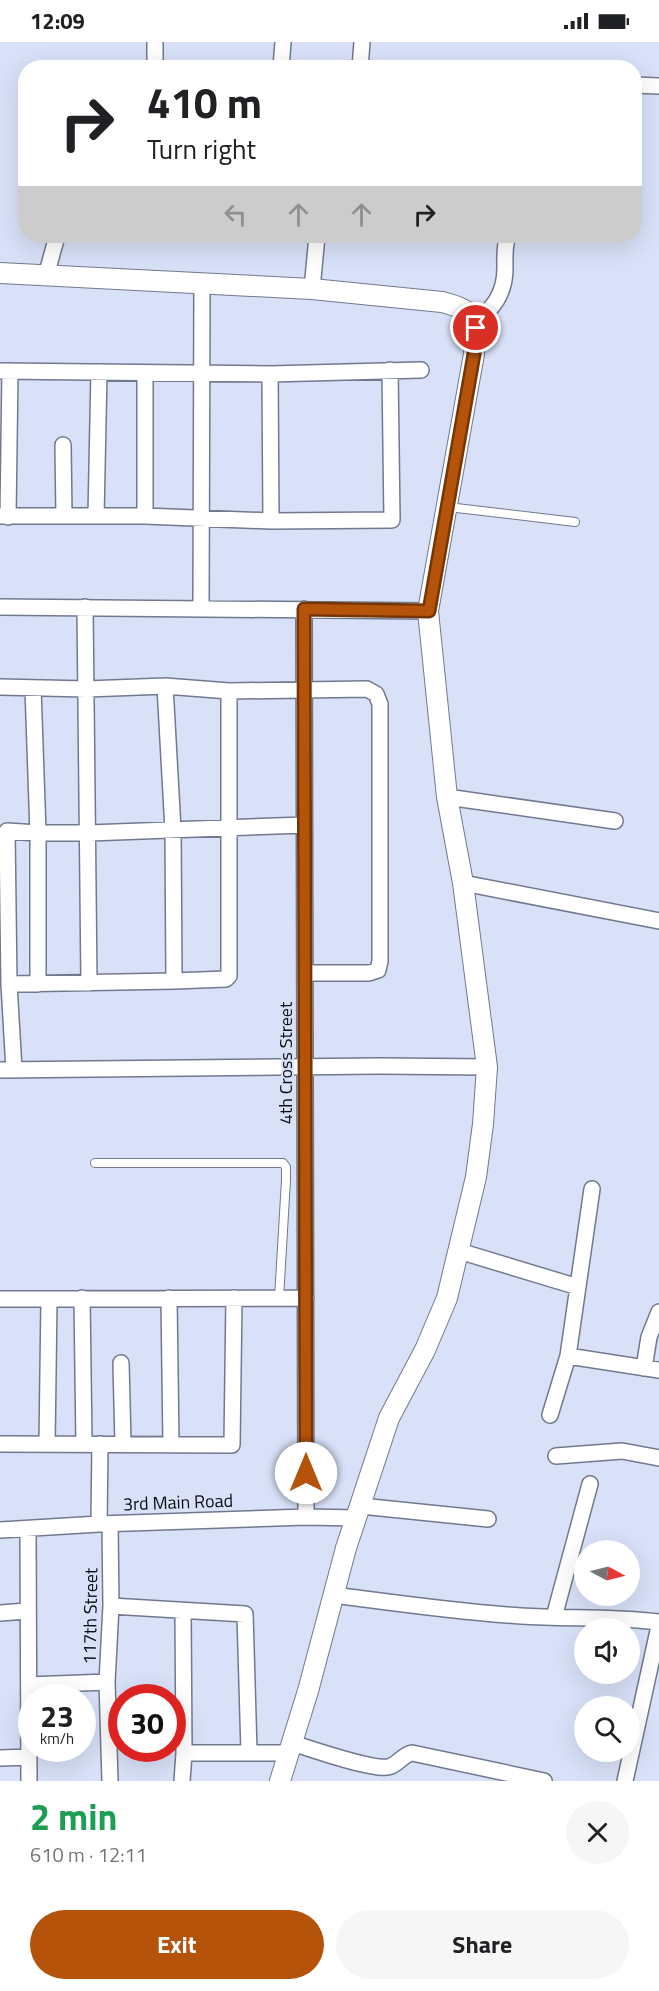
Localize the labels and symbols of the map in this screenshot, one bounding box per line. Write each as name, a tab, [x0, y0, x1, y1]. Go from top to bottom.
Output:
pin	[450, 302, 501, 353]
street label: 4th Cross Street	[272, 1001, 299, 1124]
position arrow	[274, 1441, 338, 1505]
street label: 3rd Main Road	[122, 1487, 234, 1517]
north arrow	[574, 1540, 640, 1606]
street label: 117th Street	[76, 1567, 104, 1665]
speed limit sign: 30	[108, 1684, 186, 1762]

